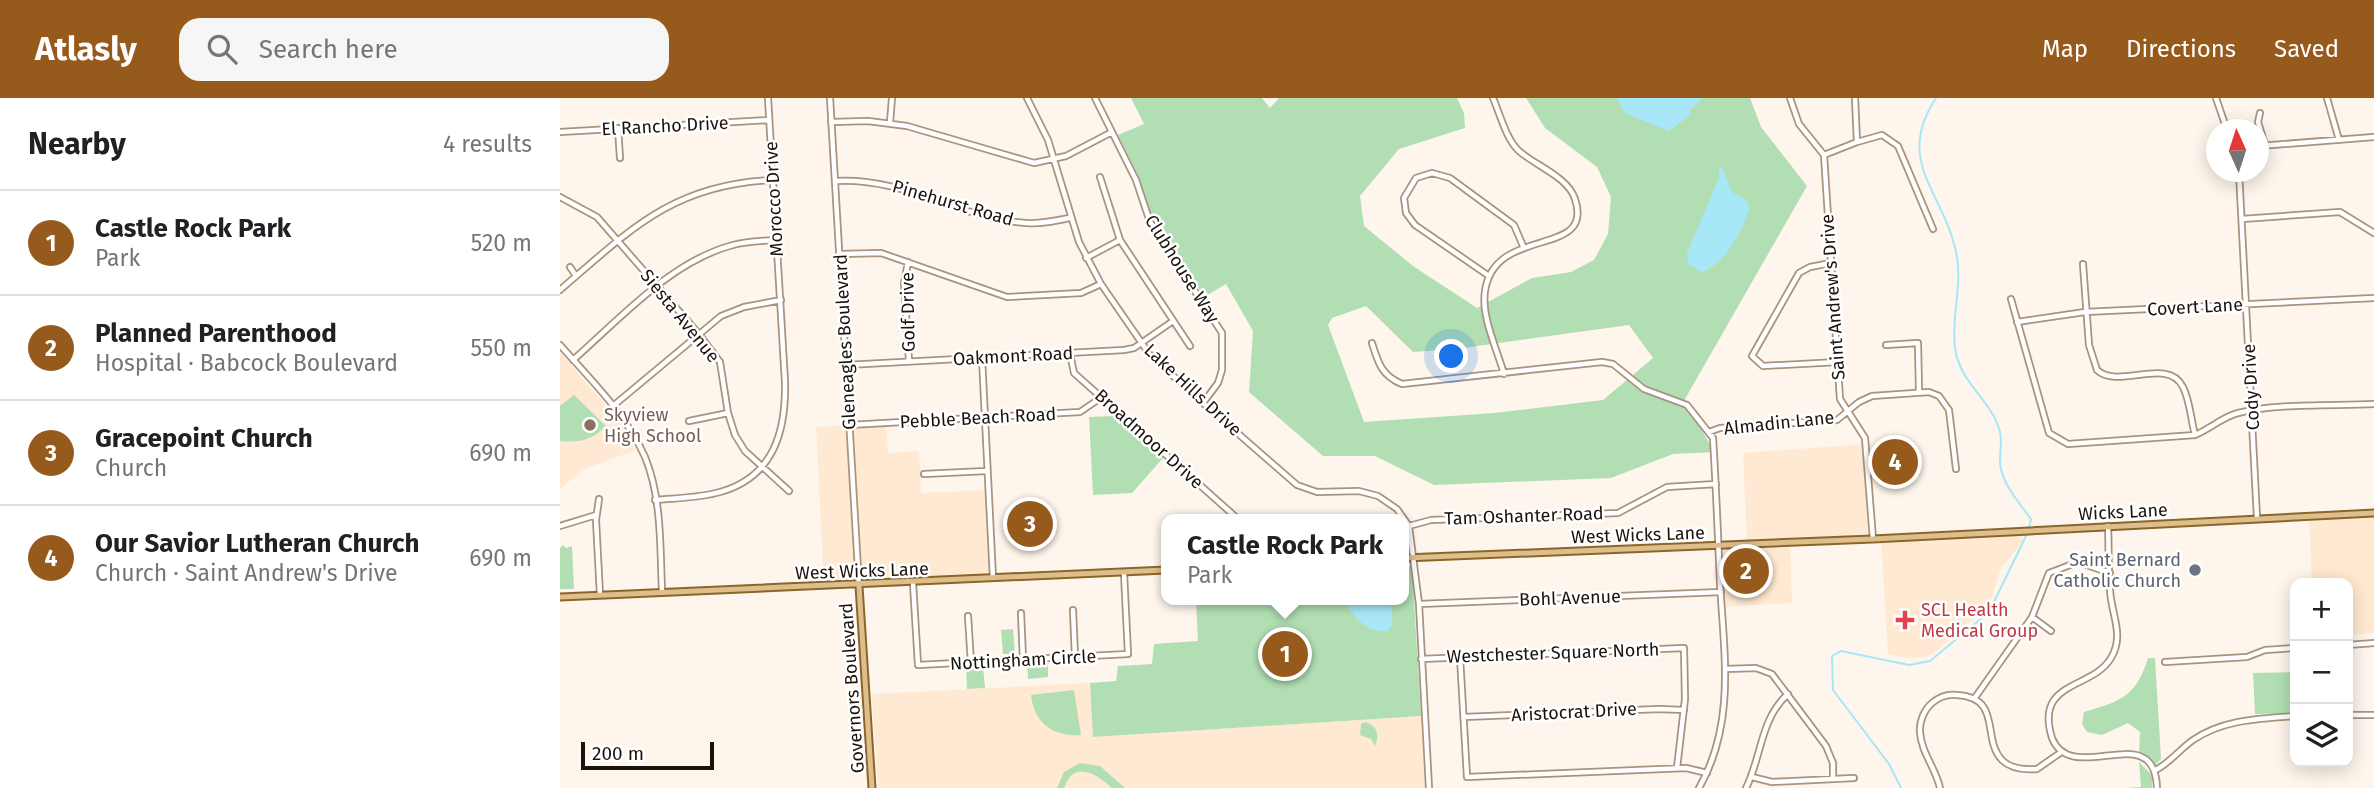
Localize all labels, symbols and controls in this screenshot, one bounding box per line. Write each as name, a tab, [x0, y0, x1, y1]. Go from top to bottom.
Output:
search box	[179, 18, 669, 81]
text: Atlasly	[35, 29, 137, 69]
icon: search	[203, 30, 241, 68]
text: Search here	[259, 34, 398, 65]
text: Map	[2042, 35, 2088, 63]
text: Directions	[2126, 35, 2236, 63]
text: Saved	[2274, 35, 2339, 63]
street label: El Rancho Drive	[601, 112, 729, 140]
north arrow	[2206, 119, 2269, 182]
text: Nearby	[28, 126, 126, 162]
text: 4 results	[443, 130, 532, 158]
street label: Morocco Drive	[760, 141, 788, 257]
street label: Pinehurst Road	[890, 175, 1016, 231]
street label: Clubhouse Way	[1140, 211, 1224, 327]
text: Castle Rock Park	[95, 213, 291, 244]
street label: Saint Andrew's Drive	[1816, 213, 1850, 381]
text: 1	[46, 229, 56, 257]
text: 520 m	[471, 229, 532, 257]
text: Park	[95, 244, 140, 272]
street label: Gleneagles Boulevard	[829, 254, 861, 430]
street label: Siesta Avenue	[636, 265, 724, 367]
street label: Golf Drive	[896, 272, 920, 352]
street label: Covert Lane	[2147, 294, 2243, 320]
text: Planned Parenthood	[95, 318, 337, 349]
text: 2	[45, 334, 57, 362]
text: 550 m	[470, 334, 532, 362]
street label: Lake Hills Drive	[1140, 339, 1246, 441]
your location	[1434, 339, 1468, 373]
street label: Oakmont Road	[952, 342, 1074, 370]
street label: Cody Drive	[2238, 343, 2264, 431]
text: Hospital · Babcock Boulevard	[95, 349, 398, 377]
street label: Broadmoor Drive	[1090, 384, 1208, 494]
street label: Pebble Beach Road	[899, 403, 1057, 433]
place label: Skyview High School	[604, 404, 701, 447]
street label: Almadin Lane	[1723, 406, 1835, 440]
marker: Skyview High School	[582, 417, 598, 433]
text: Gracepoint Church	[95, 423, 313, 454]
pin: 4	[1872, 436, 1918, 488]
text: 3	[45, 439, 57, 467]
text: 690 m	[469, 439, 532, 467]
text: Church	[95, 454, 167, 482]
pin: 3	[1007, 498, 1053, 550]
street label: Wicks Lane	[2078, 499, 2168, 525]
street label: Tam Oshanter Road	[1444, 502, 1604, 530]
popup	[1161, 514, 1409, 605]
street label: West Wicks Lane	[1571, 522, 1705, 548]
text: Our Savior Lutheran Church	[95, 528, 419, 559]
text: Castle Rock Park	[1187, 530, 1383, 561]
text: 4	[45, 544, 58, 572]
text: 690 m	[469, 544, 532, 572]
pin: 2	[1723, 545, 1769, 597]
place label: Saint Bernard Catholic Church	[2054, 549, 2181, 592]
street label: West Wicks Lane	[795, 558, 929, 584]
text: Church · Saint Andrew's Drive	[95, 559, 398, 587]
text: Park	[1187, 561, 1232, 589]
marker: Saint Bernard Catholic Church	[2187, 562, 2203, 578]
map controls	[2290, 578, 2353, 767]
button: +	[2290, 578, 2353, 641]
street label: Bohl Avenue	[1519, 585, 1621, 611]
place label: SCL Health Medical Group	[1921, 599, 2038, 642]
street label: Governors Boulevard	[835, 602, 869, 774]
marker: SCL Health Medical Group	[1895, 610, 1915, 630]
pin: 1	[1262, 628, 1308, 680]
street label: Westchester Square North	[1446, 638, 1660, 668]
button: −	[2290, 641, 2353, 704]
street label: Nottingham Circle	[949, 645, 1097, 675]
street label: Aristocrat Drive	[1511, 698, 1637, 726]
button: layers	[2290, 704, 2353, 767]
scale bar	[581, 739, 714, 771]
text: 200 m	[592, 742, 644, 765]

